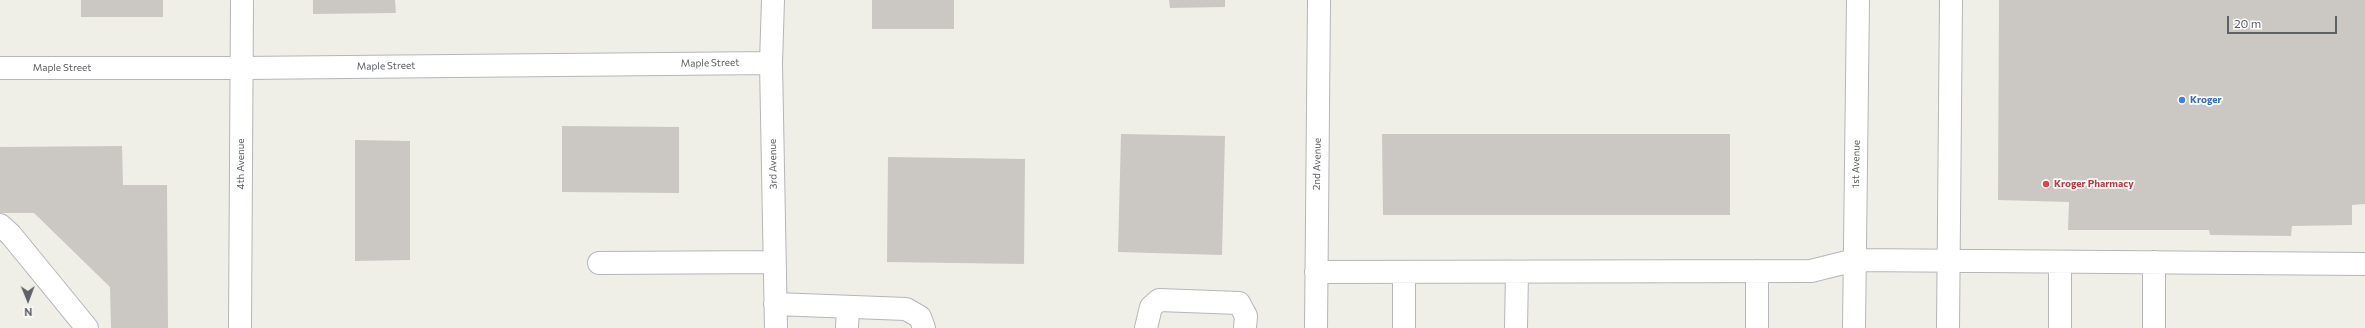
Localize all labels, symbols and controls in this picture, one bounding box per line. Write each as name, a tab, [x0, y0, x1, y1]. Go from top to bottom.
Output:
scale bar	[2229, 8, 2339, 34]
text: 20 m	[2234, 16, 2261, 30]
street label: Maple Street	[681, 56, 739, 70]
street label: Maple Street	[357, 59, 415, 73]
street label: Maple Street	[33, 62, 91, 74]
place label: Kroger	[2190, 94, 2222, 106]
marker: Kroger	[2177, 95, 2187, 105]
street label: 4th Avenue	[235, 138, 247, 190]
street label: 2nd Avenue	[1311, 138, 1323, 190]
street label: 3rd Avenue	[767, 139, 779, 189]
street label: 1st Avenue	[1850, 140, 1862, 188]
place label: Kroger Pharmacy	[2054, 178, 2134, 190]
marker: Kroger Pharmacy	[2041, 179, 2051, 189]
north arrow	[8, 280, 48, 320]
text: N	[24, 306, 32, 319]

